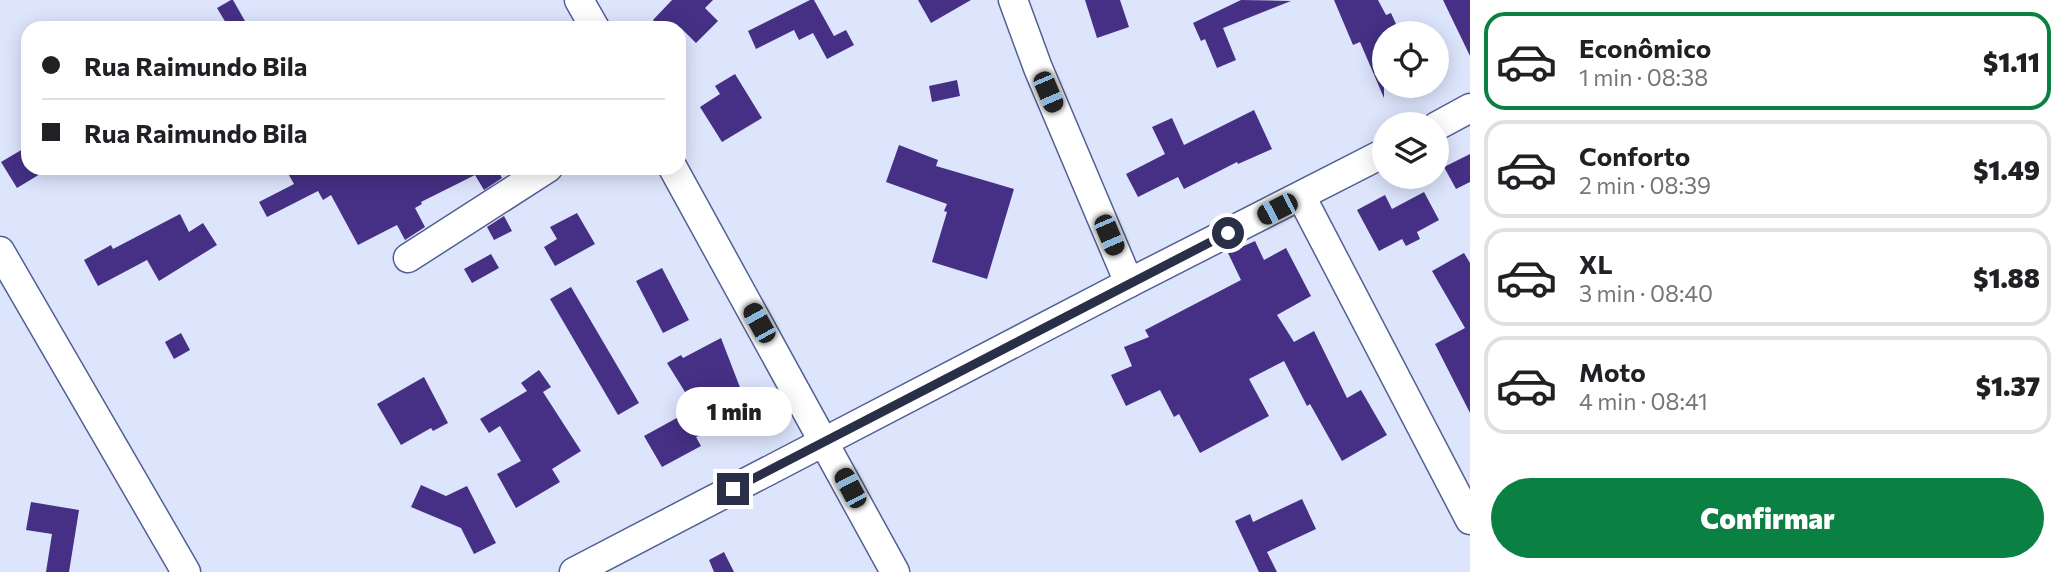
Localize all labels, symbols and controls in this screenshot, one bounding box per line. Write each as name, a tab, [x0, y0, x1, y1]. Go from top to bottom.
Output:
map controls	[1372, 21, 1449, 189]
button: locate	[1372, 21, 1449, 98]
icon: car	[1495, 30, 1558, 93]
text: Econômico	[1579, 32, 1711, 63]
text: $1.11	[1983, 46, 2040, 77]
text: Rua Raimundo Bila	[84, 50, 307, 81]
text: 1 min · 08:38	[1579, 63, 1708, 91]
car	[1031, 69, 1066, 115]
button: layers	[1372, 112, 1449, 189]
text: Rua Raimundo Bila	[84, 117, 307, 148]
icon: car	[1495, 138, 1558, 201]
text: Conforto	[1579, 140, 1690, 171]
text: $1.49	[1973, 154, 2040, 185]
text: 2 min · 08:39	[1579, 171, 1711, 199]
car	[1254, 190, 1301, 228]
car	[1092, 212, 1127, 258]
route start	[1212, 217, 1244, 249]
icon: car	[1495, 246, 1558, 309]
text: XL	[1579, 248, 1613, 279]
text: $1.88	[1973, 262, 2040, 293]
text: 3 min · 08:40	[1579, 279, 1713, 307]
car	[740, 300, 779, 346]
icon: car	[1495, 354, 1558, 417]
text: Moto	[1579, 356, 1646, 387]
text: $1.37	[1976, 370, 2040, 401]
text: 4 min · 08:41	[1579, 387, 1708, 415]
callout: 1 min	[675, 388, 791, 436]
text: 1 min	[706, 397, 762, 425]
car	[831, 465, 870, 511]
route end	[717, 473, 749, 505]
button: Confirmar	[1491, 478, 2044, 558]

